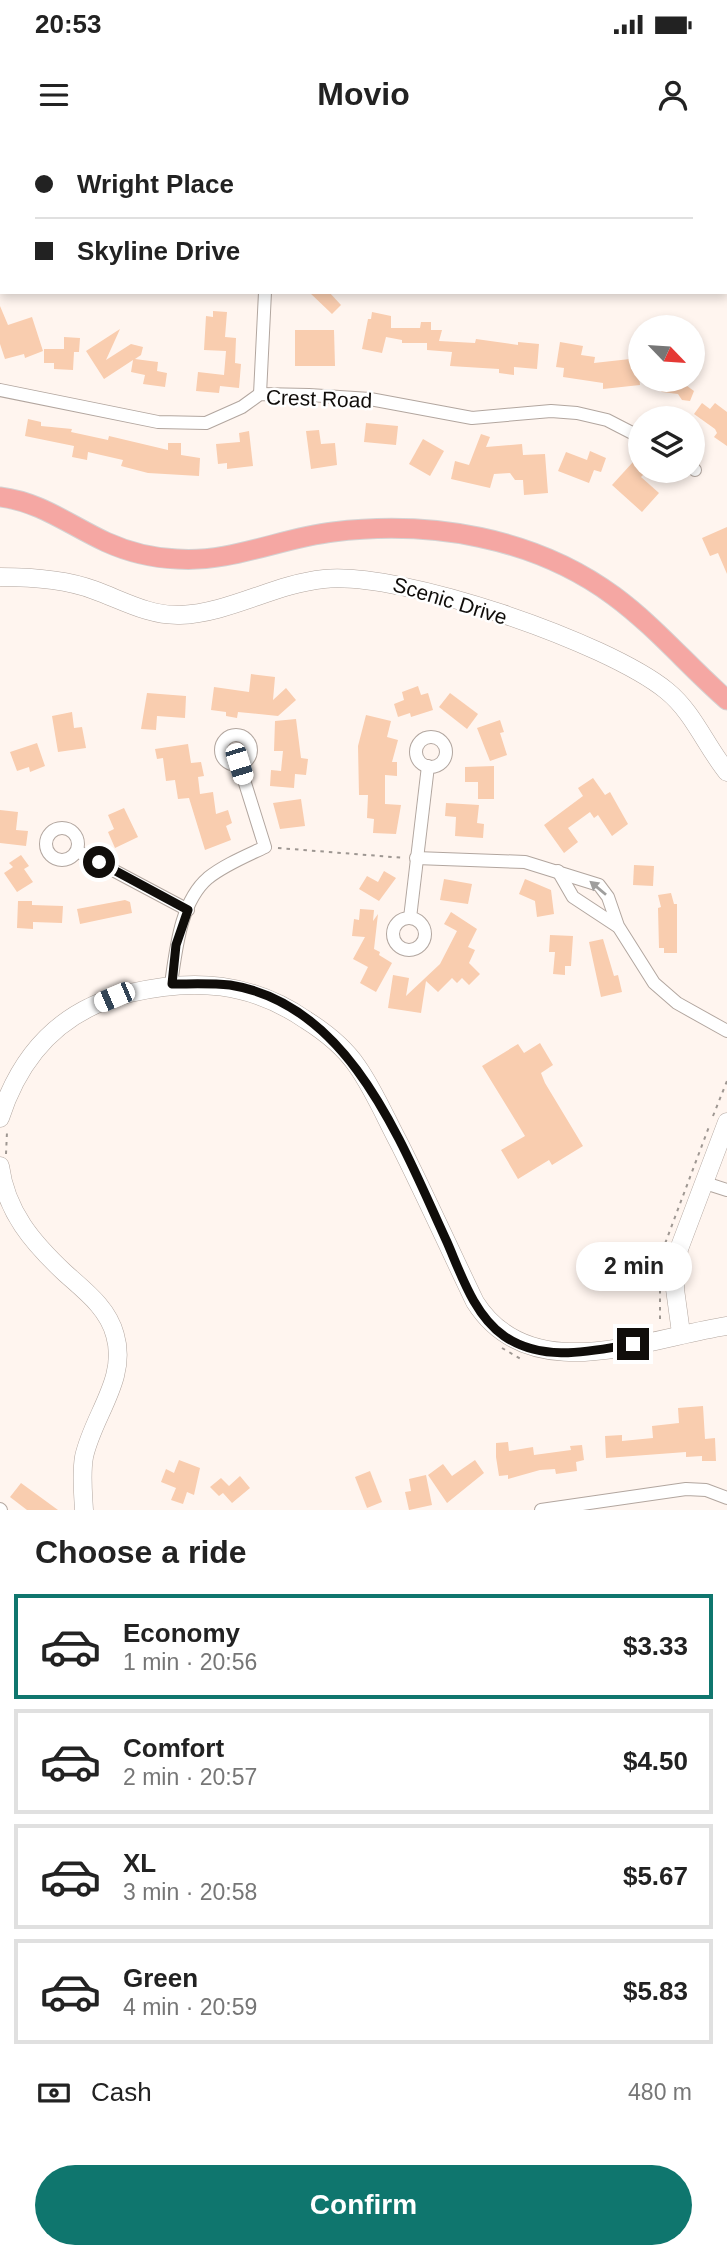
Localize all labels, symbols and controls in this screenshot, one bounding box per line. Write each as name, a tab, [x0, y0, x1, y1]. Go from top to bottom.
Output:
text: 20:53	[35, 9, 102, 39]
icon: menu	[35, 76, 73, 114]
text: Movio	[317, 76, 410, 112]
icon: person	[654, 76, 692, 114]
text: Wright Place	[77, 169, 234, 199]
text: Skyline Drive	[77, 236, 240, 266]
north arrow	[628, 315, 705, 392]
map controls	[628, 315, 705, 483]
street label: Crest Road	[266, 385, 372, 412]
button: layers	[628, 406, 705, 483]
street label: Scenic Drive	[390, 572, 510, 629]
car	[223, 741, 256, 787]
route start	[83, 846, 115, 878]
one-way arrow	[589, 880, 607, 895]
car	[91, 979, 138, 1015]
callout: 2 min	[575, 1242, 691, 1292]
text: 2 min	[604, 1253, 664, 1279]
route end	[617, 1328, 649, 1360]
text: Choose a ride	[35, 1534, 247, 1570]
icon: car	[39, 1615, 102, 1678]
text: Economy	[123, 1618, 240, 1648]
text: $3.33	[623, 1631, 688, 1661]
text: 1 min · 20:56	[123, 1649, 257, 1675]
icon: car	[39, 1730, 102, 1793]
text: Comfort	[123, 1733, 224, 1763]
text: $4.50	[623, 1746, 688, 1776]
text: 2 min · 20:57	[123, 1764, 257, 1790]
icon: car	[39, 1845, 102, 1908]
text: XL	[123, 1848, 156, 1878]
text: $5.67	[623, 1861, 688, 1891]
text: 3 min · 20:58	[123, 1879, 257, 1905]
icon: car	[39, 1960, 102, 2023]
text: Green	[123, 1963, 198, 1993]
text: $5.83	[623, 1976, 688, 2006]
text: 4 min · 20:59	[123, 1994, 257, 2020]
icon: cash	[35, 2074, 73, 2112]
text: Cash	[91, 2077, 152, 2107]
text: 480 m	[628, 2079, 692, 2105]
button: Confirm	[35, 2165, 692, 2245]

